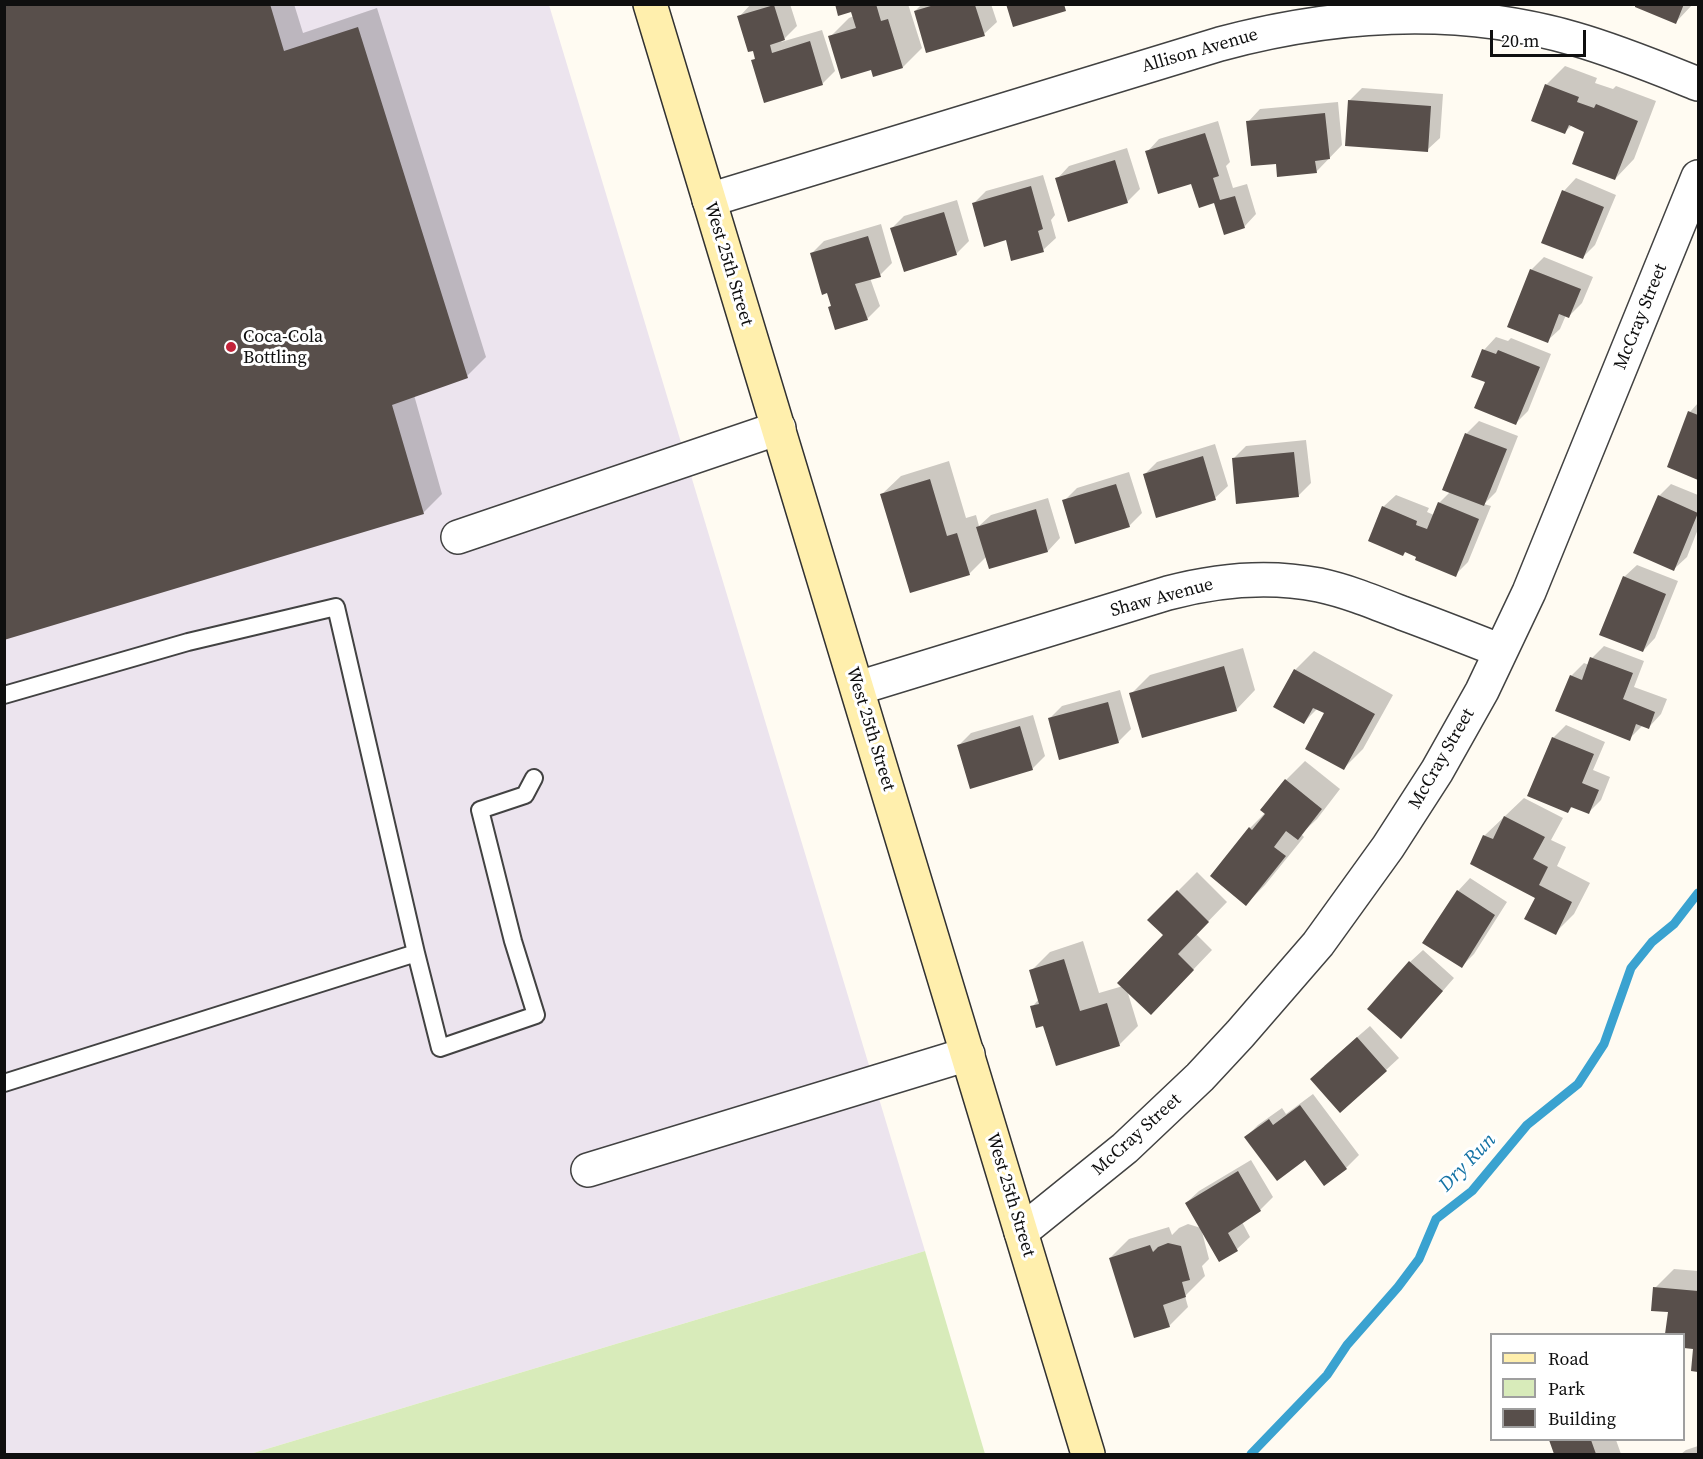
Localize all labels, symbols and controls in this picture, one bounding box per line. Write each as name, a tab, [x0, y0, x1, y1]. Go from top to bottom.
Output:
scale bar	[1493, 18, 1589, 56]
street label: Allison Avenue	[1139, 24, 1261, 78]
text: 20 m	[1501, 28, 1539, 53]
street label: West 25th Street	[699, 199, 757, 329]
street label: McCray Street	[1610, 261, 1672, 373]
place label: Coca-Cola Bottling	[243, 326, 323, 368]
marker: Coca-Cola Bottling	[224, 340, 238, 354]
street label: Shaw Avenue	[1108, 574, 1216, 622]
street label: West 25th Street	[841, 664, 899, 794]
street label: McCray Street	[1405, 705, 1479, 813]
street label: McCray Street	[1088, 1089, 1186, 1181]
water label: Dry Run	[1434, 1129, 1502, 1197]
street label: West 25th Street	[981, 1130, 1039, 1260]
legend	[1490, 1333, 1685, 1441]
text: Road	[1548, 1346, 1589, 1371]
text: Park	[1548, 1376, 1585, 1401]
text: Building	[1548, 1406, 1616, 1431]

